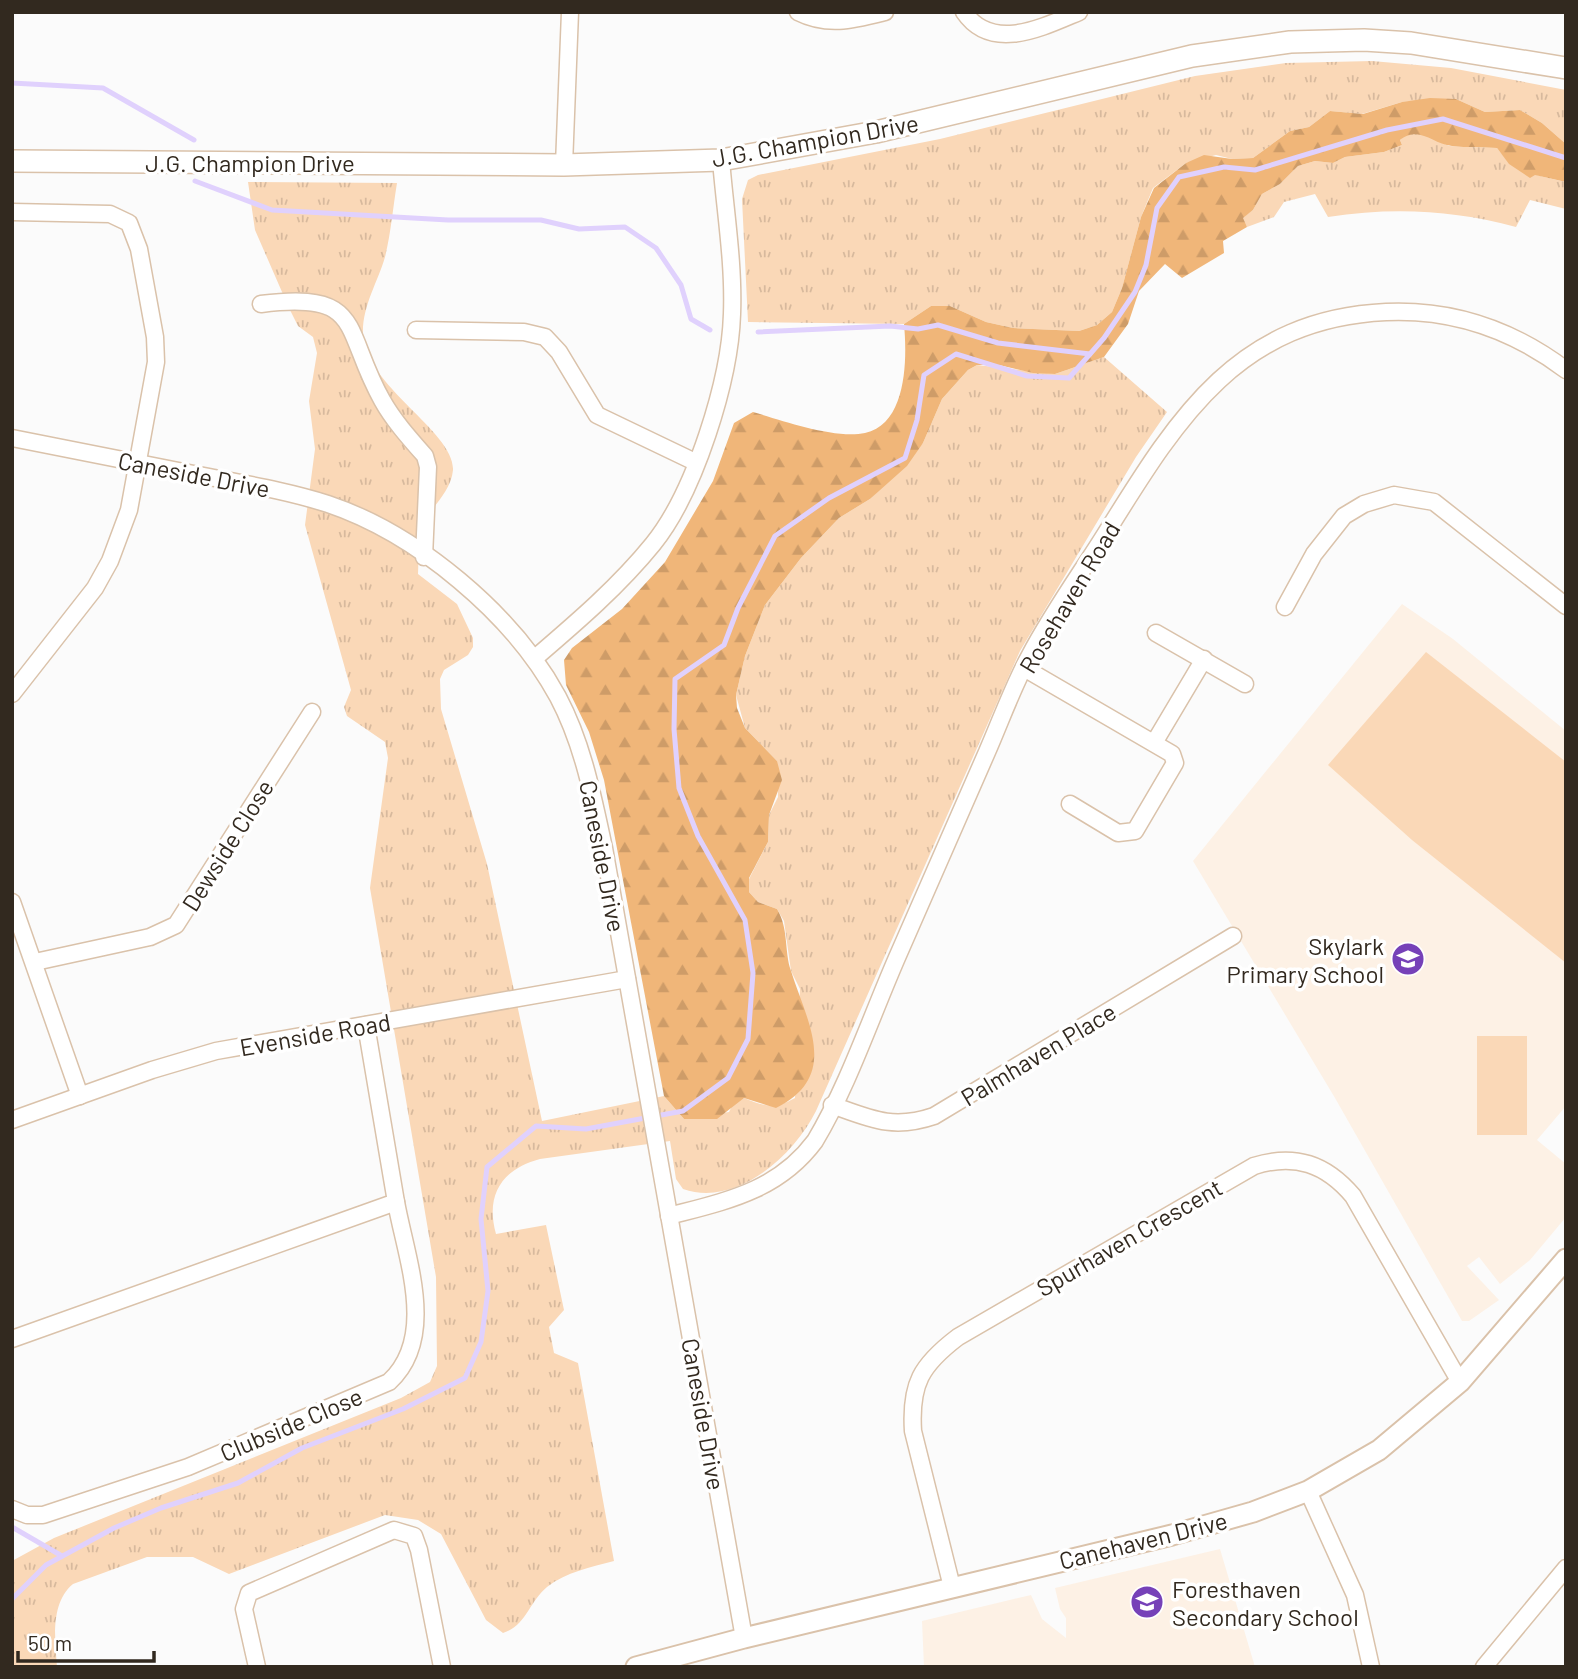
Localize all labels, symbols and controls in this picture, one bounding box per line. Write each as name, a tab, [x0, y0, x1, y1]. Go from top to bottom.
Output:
street label: J.G. Champion Drive	[709, 108, 921, 172]
street label: J.G. Champion Drive	[145, 148, 355, 177]
street label: Caneside Drive	[116, 445, 272, 503]
street label: Rosehaven Road	[1012, 516, 1126, 678]
street label: Dewside Close	[175, 774, 279, 916]
street label: Caneside Drive	[574, 778, 632, 934]
place label: Skylark Primary School	[1227, 931, 1384, 988]
school or university icon: Skylark Primary School	[1389, 940, 1427, 978]
street label: Palmhaven Place	[955, 996, 1121, 1112]
street label: Evenside Road	[237, 1006, 393, 1062]
street label: Spurhaven Crescent	[1031, 1172, 1227, 1302]
street label: Caneside Drive	[676, 1336, 732, 1492]
street label: Clubside Close	[215, 1381, 367, 1467]
street label: Canehaven Drive	[1056, 1505, 1230, 1575]
place label: Foresthaven Secondary School	[1172, 1574, 1359, 1631]
school or university icon: Foresthaven Secondary School	[1128, 1583, 1166, 1621]
scale bar	[18, 1620, 154, 1664]
text: 50 m	[28, 1630, 72, 1655]

